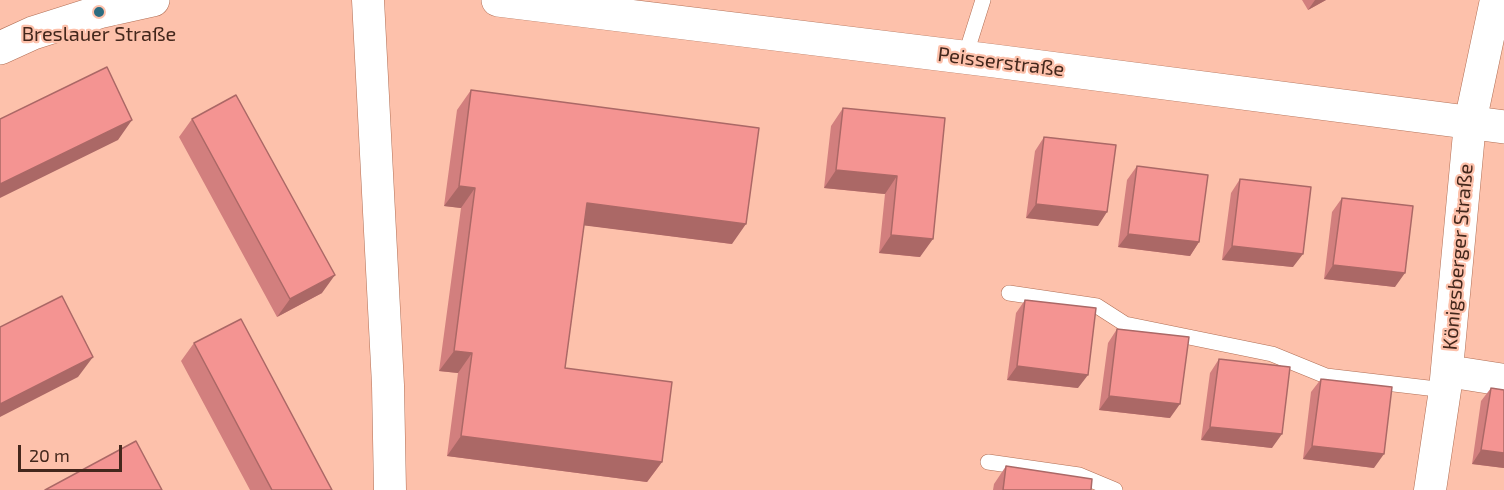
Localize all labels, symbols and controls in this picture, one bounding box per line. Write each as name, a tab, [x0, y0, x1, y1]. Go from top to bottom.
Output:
marker: Breslauer Straße	[92, 5, 106, 19]
place label: Breslauer Straße	[22, 22, 176, 46]
street label: Peisserstraße	[936, 42, 1066, 82]
street label: Königsberger Straße	[1438, 163, 1478, 351]
scale bar	[21, 433, 124, 471]
text: 20 m	[29, 444, 70, 466]

